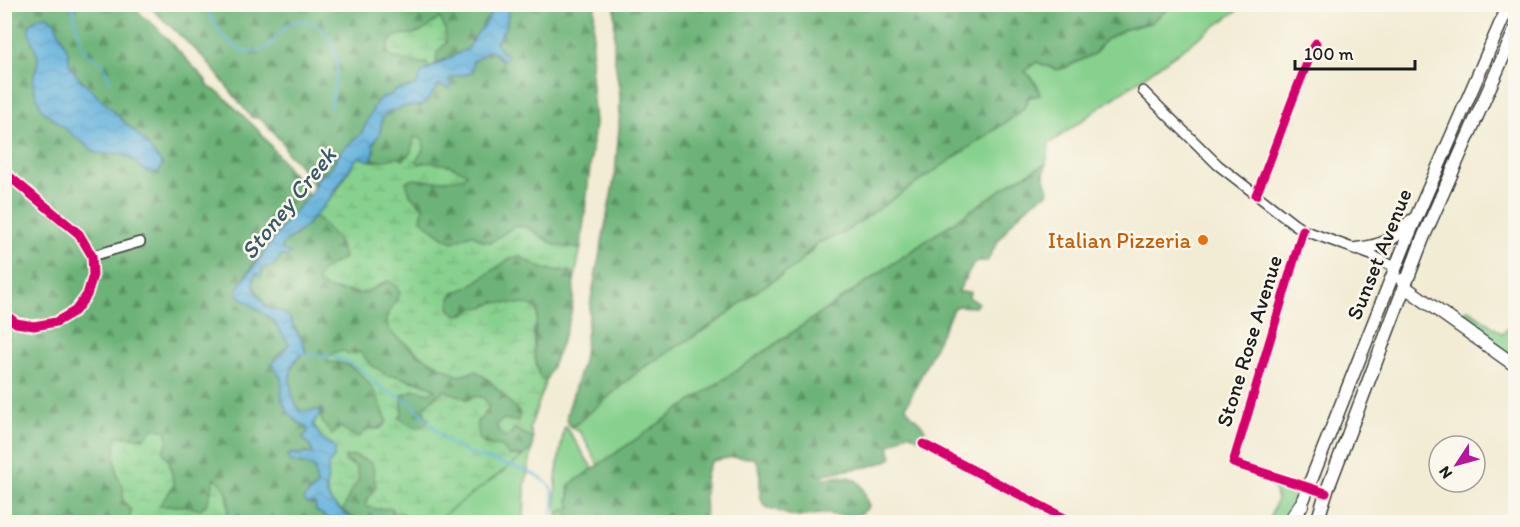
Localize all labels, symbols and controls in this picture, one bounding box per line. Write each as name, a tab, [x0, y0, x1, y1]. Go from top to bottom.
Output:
scale bar	[1295, 33, 1415, 71]
text: 100 m	[1304, 43, 1354, 65]
water label: Stoney Creek	[234, 140, 343, 265]
street label: Sunset Avenue	[1340, 184, 1418, 324]
place label: Italian Pizzeria	[1048, 227, 1192, 254]
marker: Italian Pizzeria	[1196, 233, 1210, 247]
street label: Stone Rose Avenue	[1210, 252, 1288, 430]
north arrow	[1427, 434, 1487, 494]
text: N	[1434, 463, 1456, 482]

